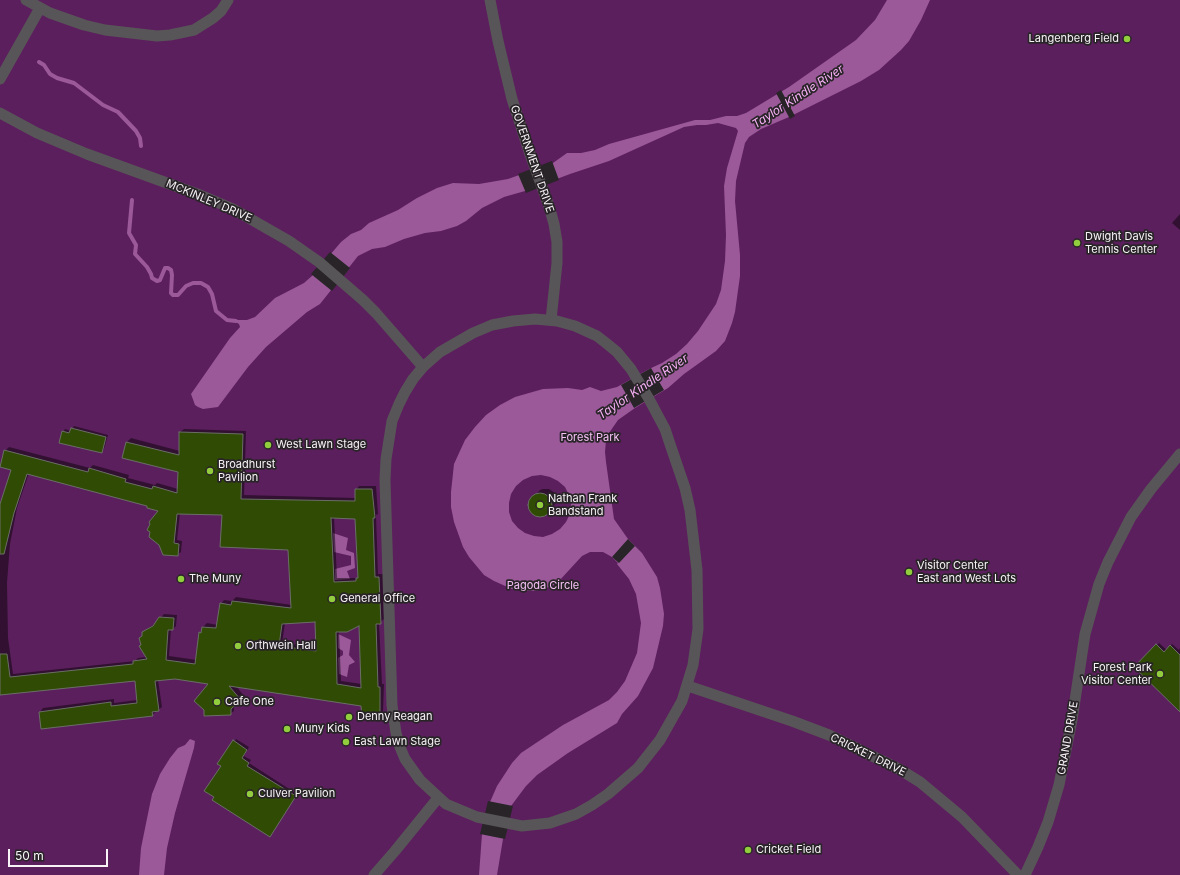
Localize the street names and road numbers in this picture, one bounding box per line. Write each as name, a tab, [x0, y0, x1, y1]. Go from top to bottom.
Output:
street label: GOVERNMENT DRIVE	[507, 103, 557, 215]
street label: MCKINLEY DRIVE	[164, 177, 254, 225]
street label: GRAND DRIVE	[1055, 700, 1081, 776]
street label: CRICKET DRIVE	[828, 731, 908, 779]

